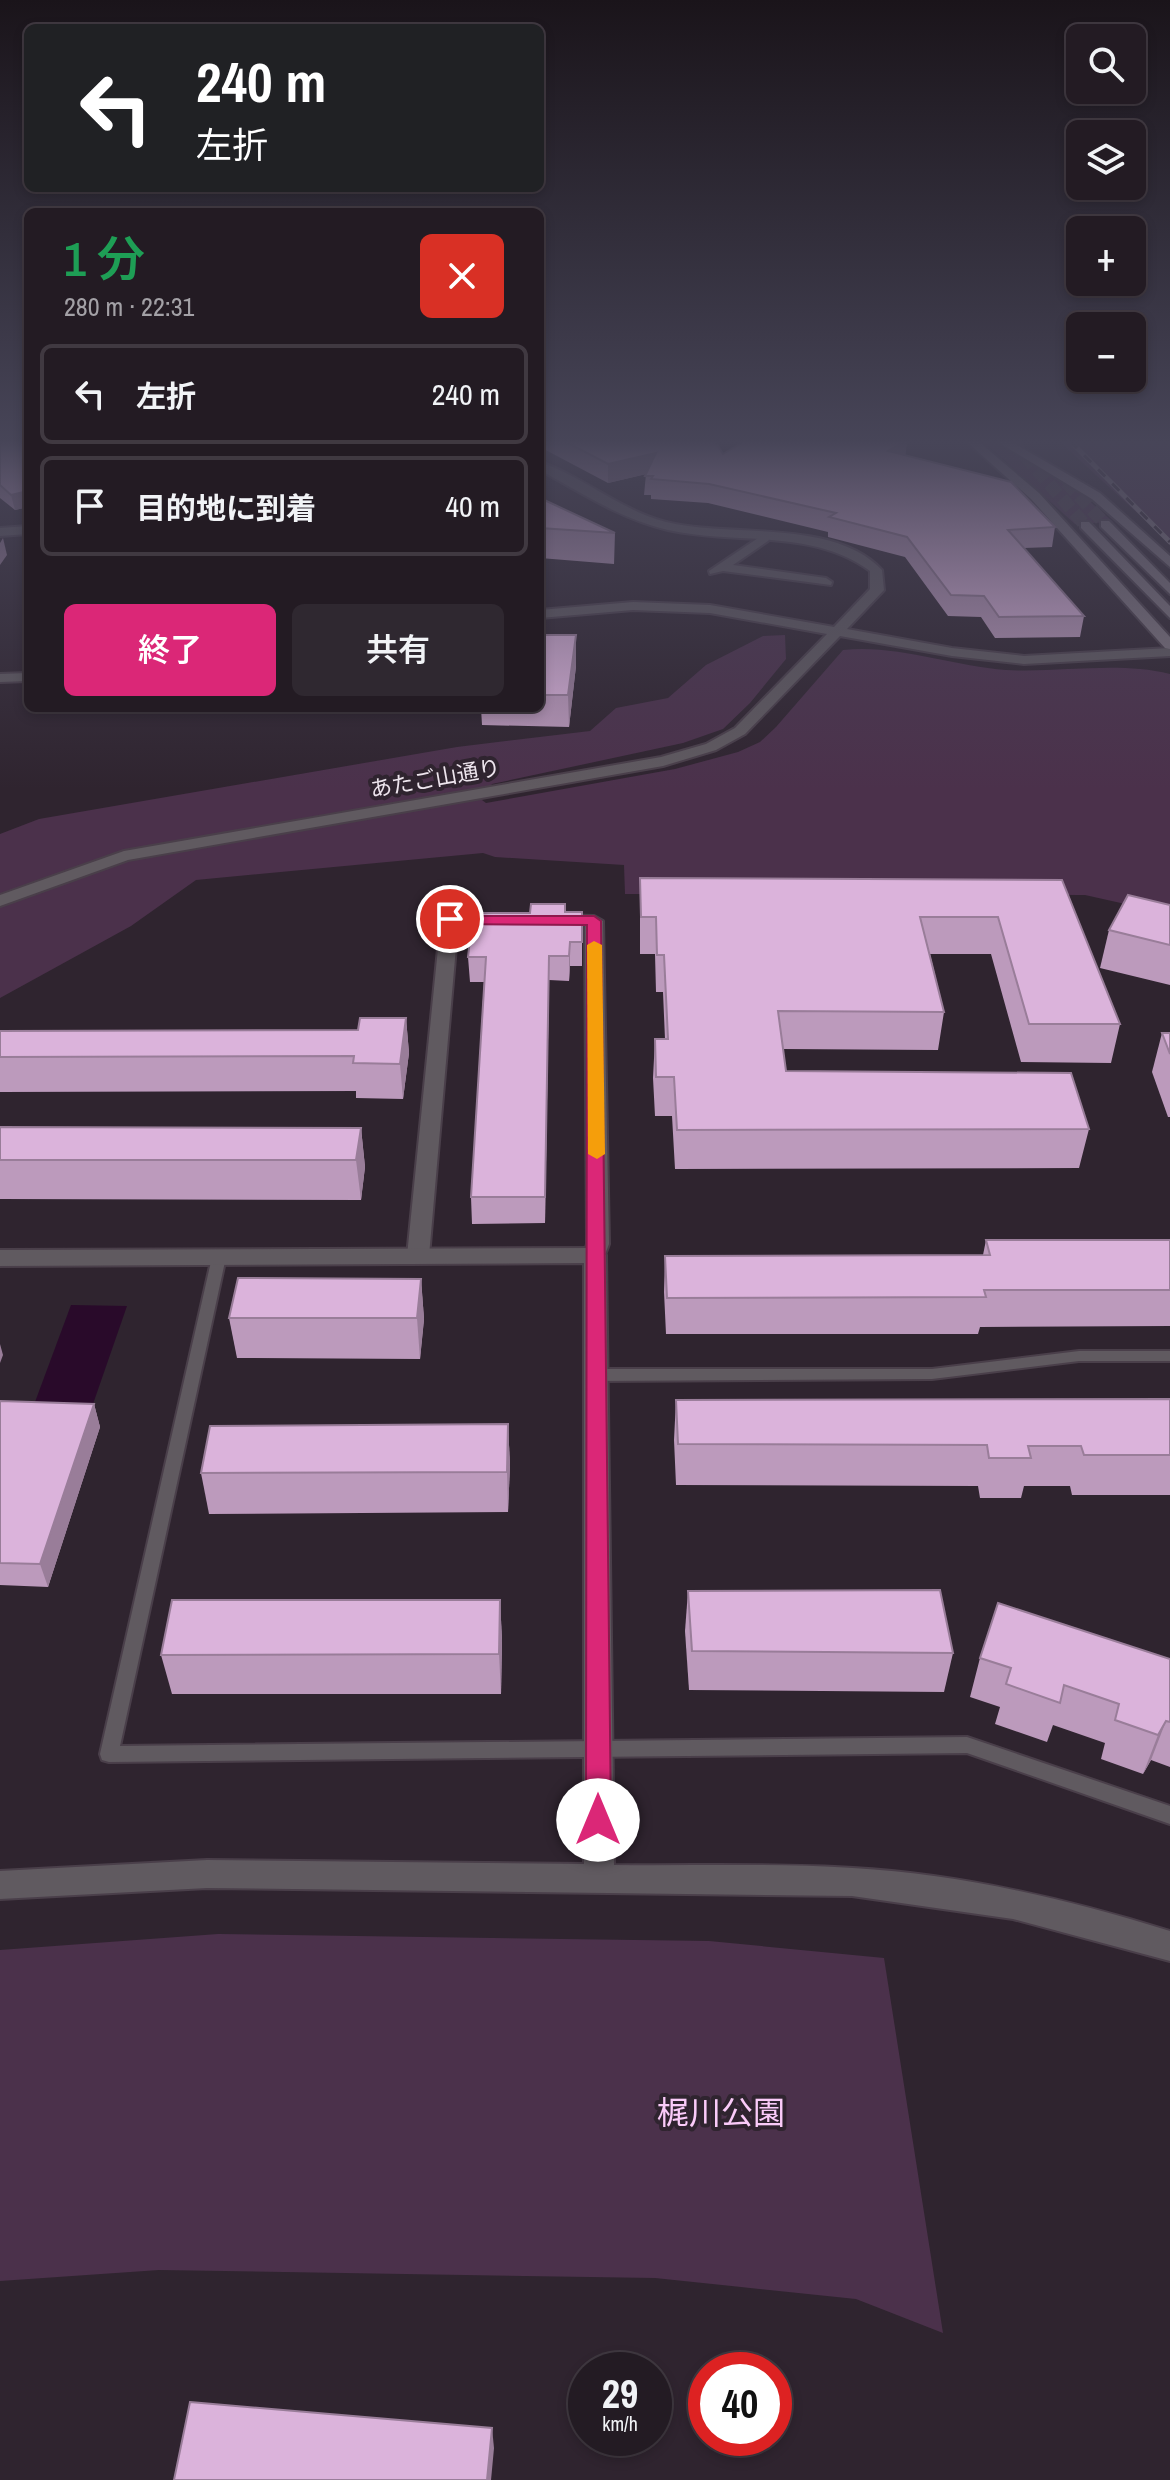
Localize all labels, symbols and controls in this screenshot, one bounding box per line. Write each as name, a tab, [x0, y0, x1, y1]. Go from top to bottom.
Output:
map controls	[1066, 24, 1146, 392]
button: search	[1066, 24, 1146, 104]
text: 240 m	[196, 44, 326, 119]
icon: left	[64, 56, 168, 160]
button: layers	[1066, 120, 1146, 200]
text: 左折	[196, 121, 268, 169]
button: +	[1066, 216, 1146, 296]
text: 1 分	[64, 226, 145, 291]
button: close	[420, 234, 504, 318]
text: 280 m · 22:31	[64, 289, 194, 324]
button: −	[1066, 312, 1146, 392]
icon: left	[68, 372, 112, 416]
text: 240 m	[432, 374, 500, 414]
text: 左折	[136, 376, 196, 416]
icon: arrive	[68, 484, 112, 528]
text: 40 m	[445, 486, 500, 526]
text: 目的地に到着	[136, 488, 316, 528]
button: 終了	[64, 604, 276, 696]
button: 共有	[292, 604, 504, 696]
street label: あたご山通り	[367, 752, 503, 804]
pin	[416, 885, 484, 953]
icon: arrive	[428, 897, 472, 941]
position arrow	[556, 1778, 640, 1862]
park label: 梶川公園	[657, 2091, 785, 2134]
speed limit sign: 40	[688, 2352, 792, 2456]
text: 29	[602, 2367, 638, 2420]
text: km/h	[602, 2410, 638, 2437]

